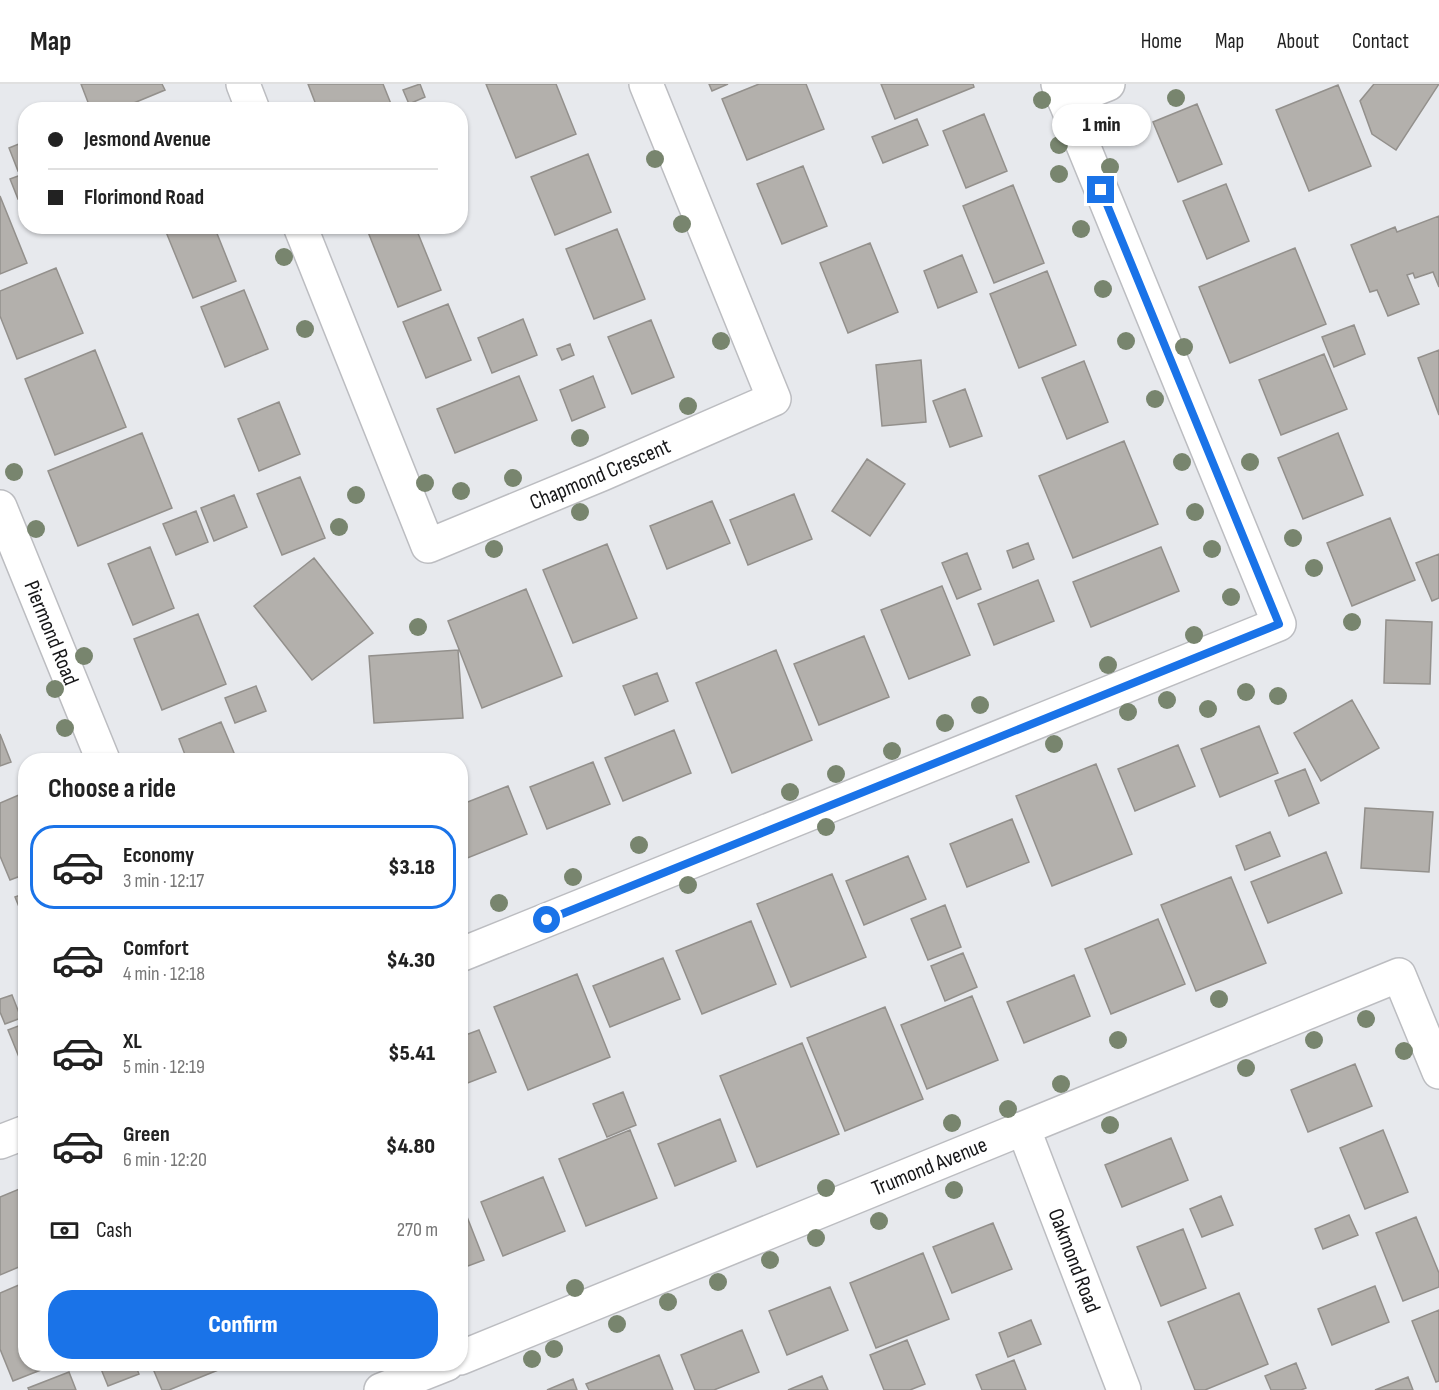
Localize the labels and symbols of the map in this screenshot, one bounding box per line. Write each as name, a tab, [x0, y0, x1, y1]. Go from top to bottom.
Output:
callout: 1 min	[1052, 103, 1150, 145]
route end	[1087, 176, 1114, 203]
street label: Chapmond Crescent	[526, 432, 675, 516]
street label: Piermond Road	[18, 577, 85, 689]
route start	[533, 906, 560, 933]
street label: Trumond Avenue	[868, 1131, 991, 1202]
street label: Oakmond Road	[1042, 1205, 1107, 1317]

